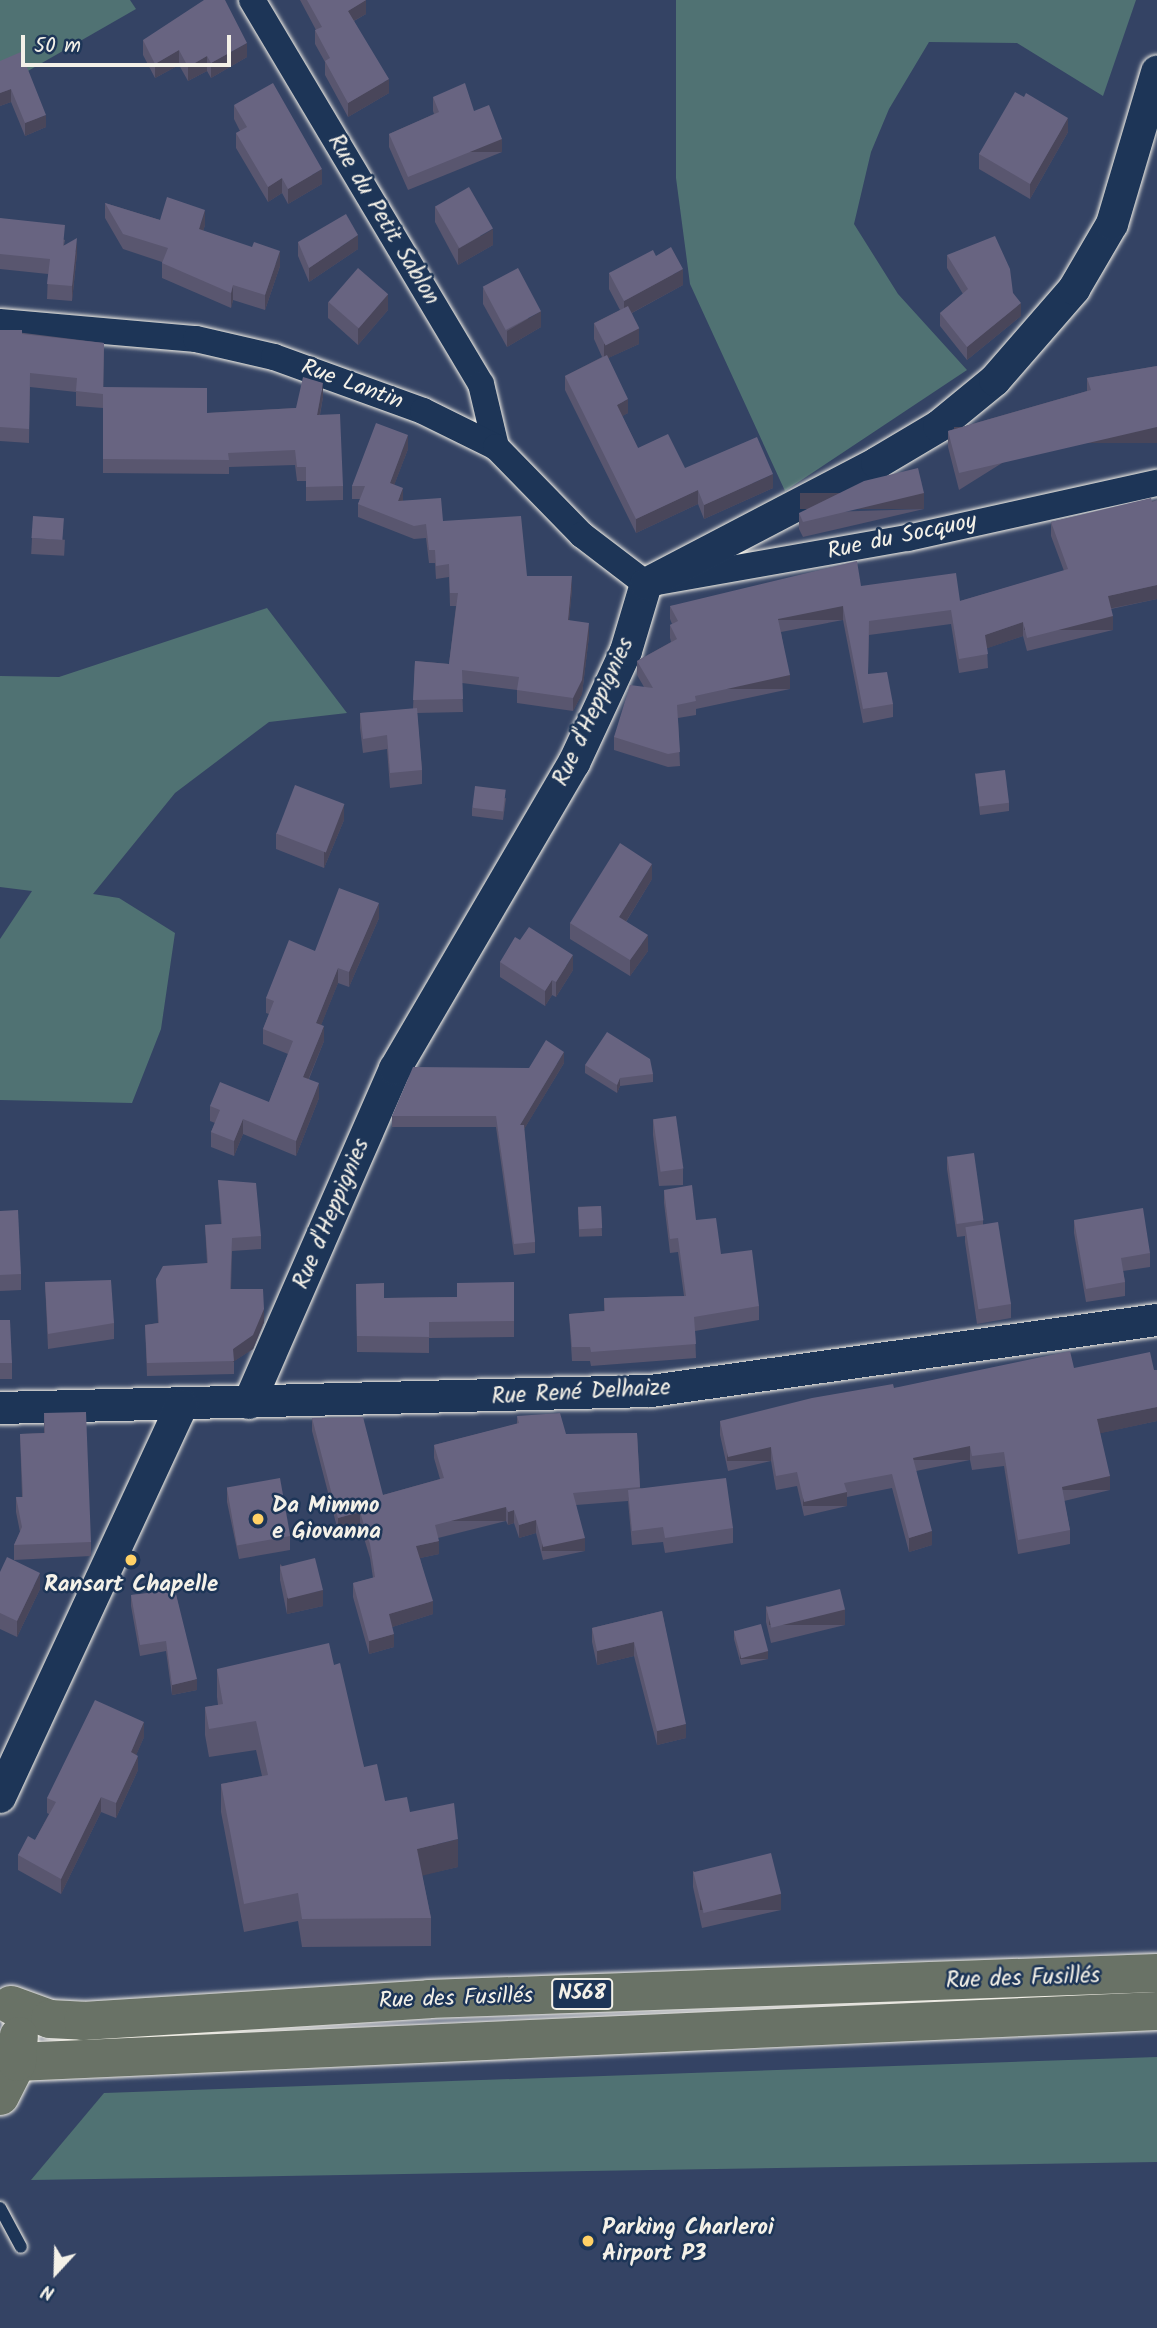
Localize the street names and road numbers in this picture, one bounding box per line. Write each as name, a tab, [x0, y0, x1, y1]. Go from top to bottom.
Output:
street label: Rue du Petit Sablon	[321, 130, 445, 310]
street label: Rue Lantin	[297, 354, 407, 416]
street label: Rue du Socquoy	[825, 508, 979, 566]
street label: Rue d'Heppignies	[547, 633, 641, 791]
street label: Rue d'Heppignies	[288, 1135, 376, 1293]
street label: Rue René Delhaize	[491, 1375, 671, 1411]
street label: Rue des Fusillés	[945, 1963, 1101, 1995]
road number: N568	[550, 1976, 614, 2011]
street label: Rue des Fusillés	[378, 1983, 534, 2015]

